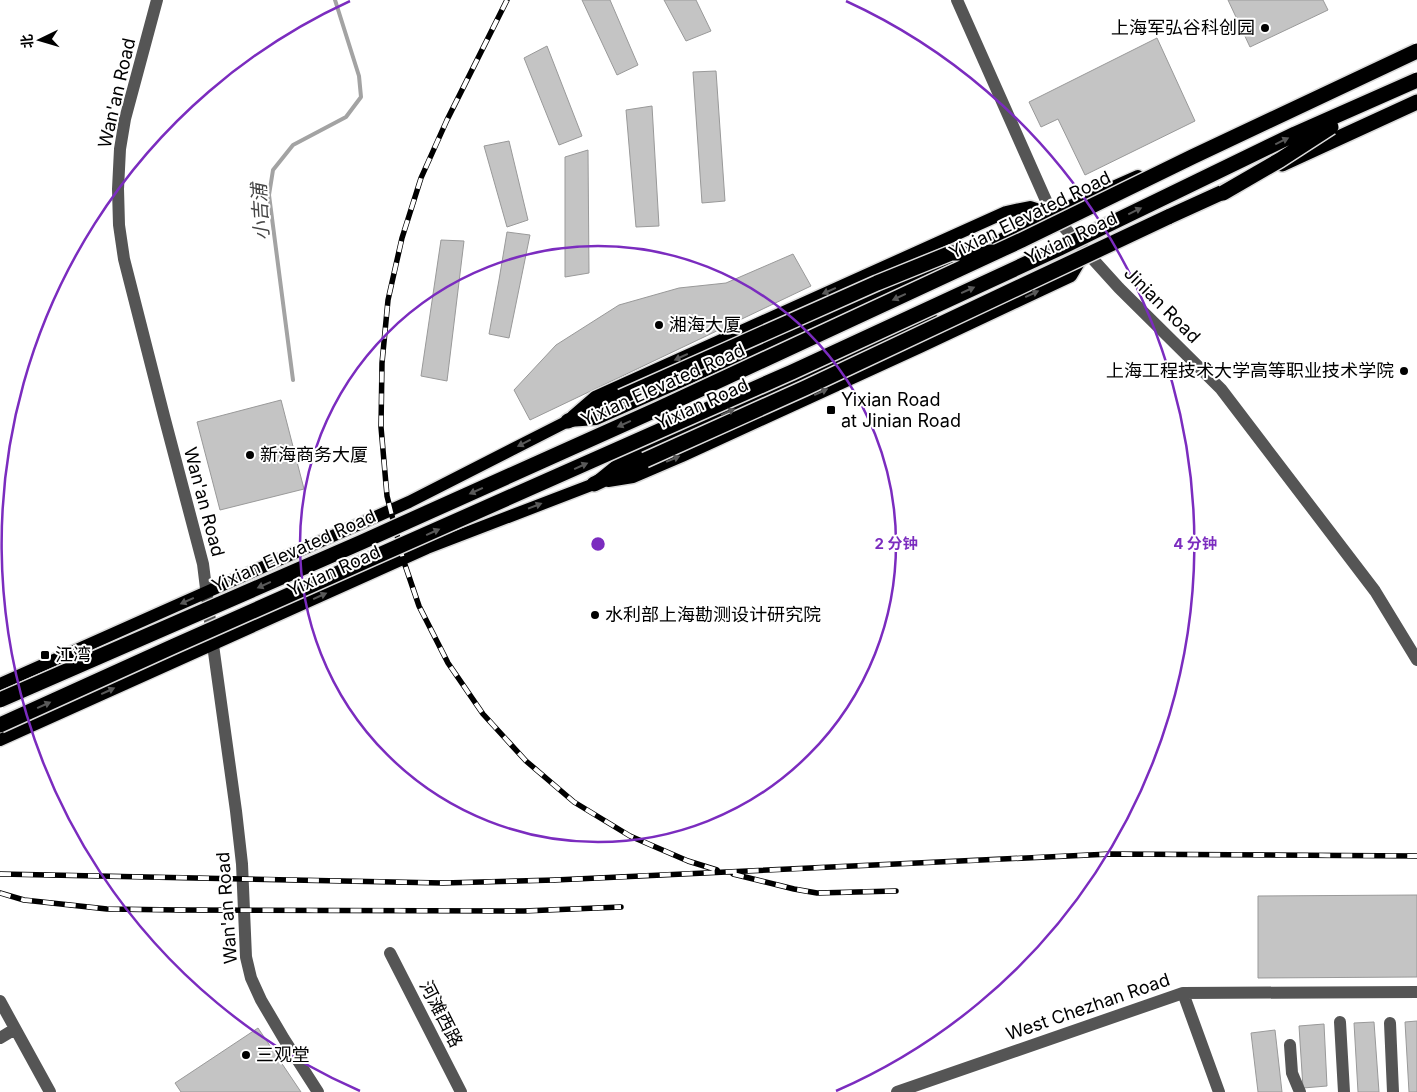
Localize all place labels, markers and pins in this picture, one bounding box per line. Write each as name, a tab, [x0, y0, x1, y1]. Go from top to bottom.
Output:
place label: 上海军弘谷科创园	[1111, 17, 1255, 38]
marker: 上海军弘谷科创园	[1259, 22, 1271, 34]
place label: 湘海大厦	[669, 314, 741, 335]
marker: 湘海大厦	[653, 319, 665, 331]
place label: 上海工程技术大学高等职业技术学院	[1106, 360, 1394, 381]
marker: 上海工程技术大学高等职业技术学院	[1398, 365, 1410, 377]
place label: Yixian Road at Jinian Road	[841, 389, 961, 431]
marker: Yixian Road at Jinian Road	[825, 404, 837, 416]
place label: 新海商务大厦	[260, 444, 368, 465]
marker: 新海商务大厦	[244, 449, 256, 461]
centre of rings	[589, 535, 607, 553]
place label: 水利部上海勘测设计研究院	[605, 604, 821, 625]
marker: 水利部上海勘测设计研究院	[589, 609, 601, 621]
place label: 江湾	[55, 644, 91, 665]
marker: 江湾	[39, 649, 51, 661]
place label: 三观堂	[256, 1044, 310, 1065]
marker: 三观堂	[240, 1049, 252, 1061]

